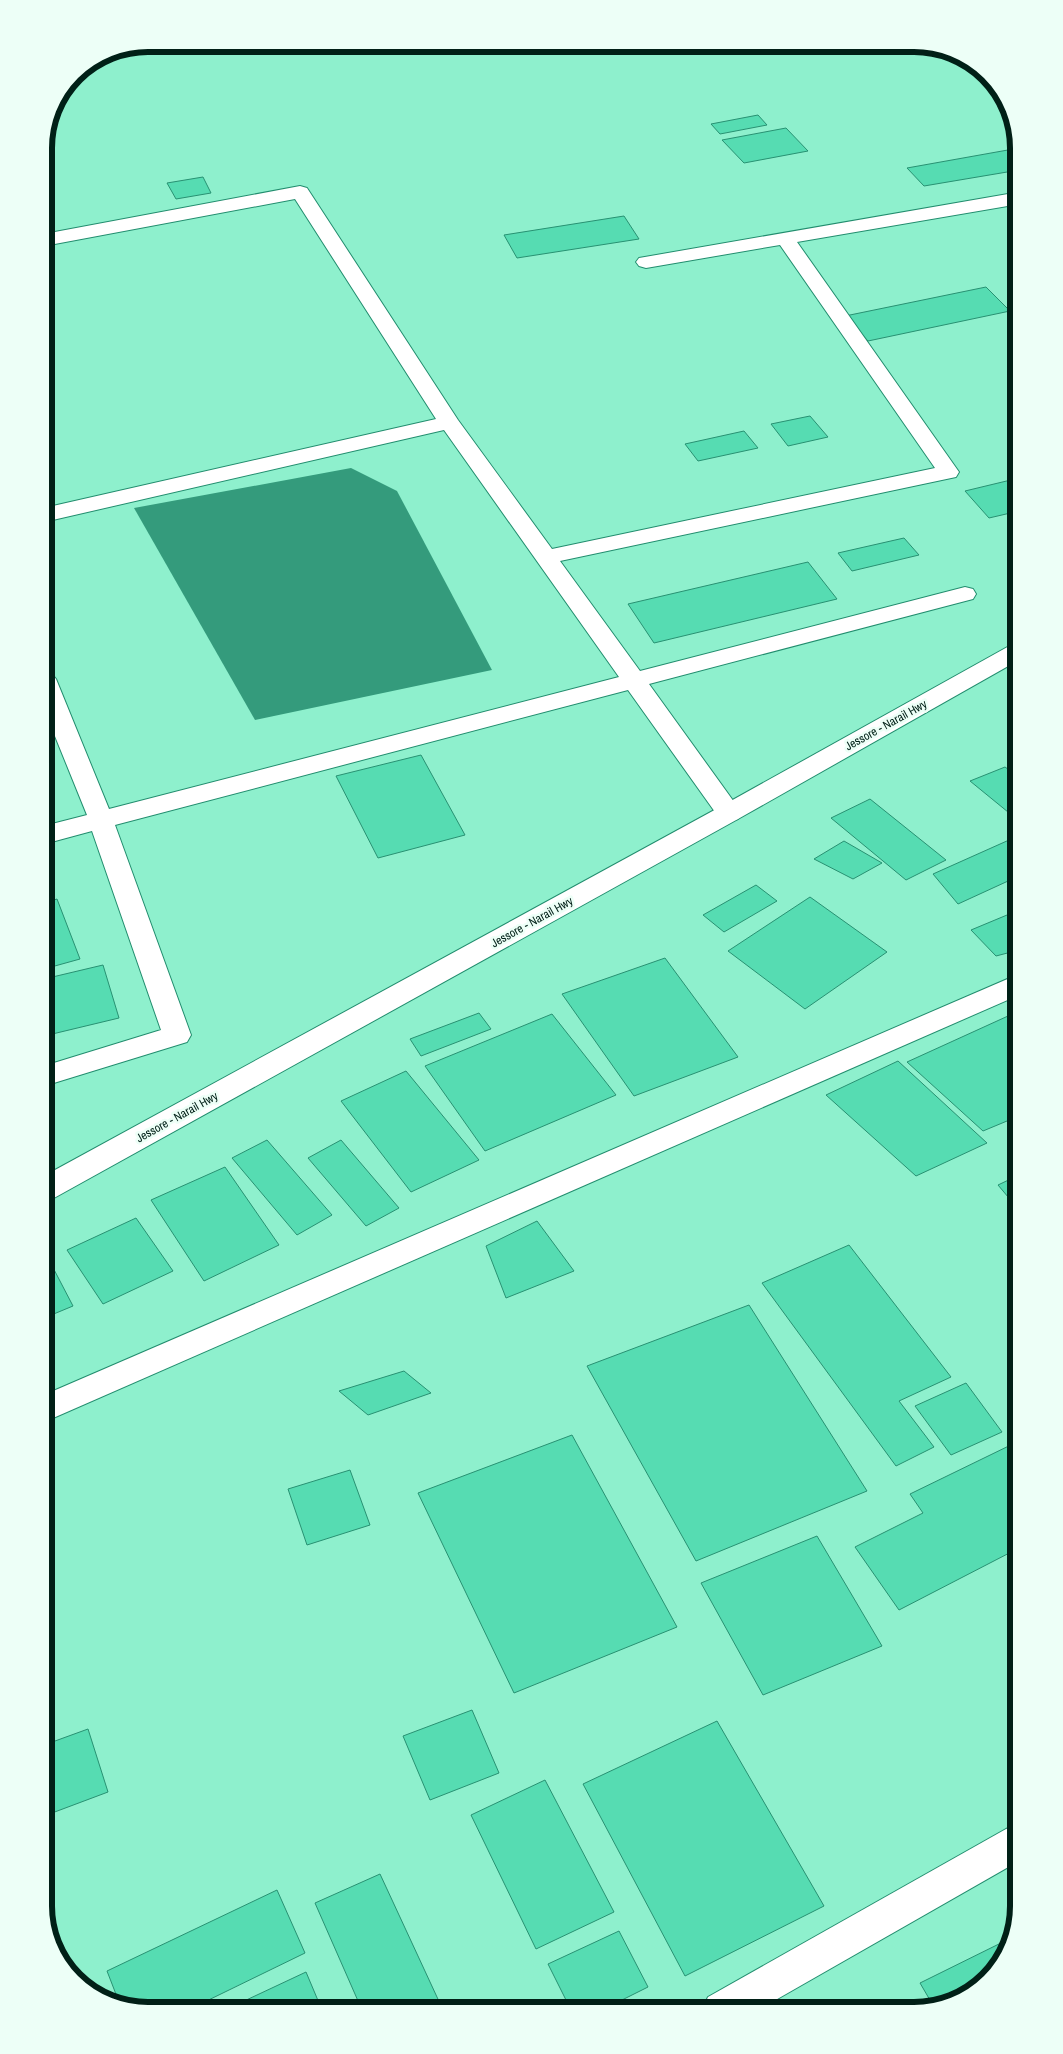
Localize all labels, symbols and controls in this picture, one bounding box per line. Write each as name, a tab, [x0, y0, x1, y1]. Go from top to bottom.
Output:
street label: Jessore - Narail Hwy	[842, 696, 930, 754]
street label: Jessore - Narail Hwy	[488, 893, 576, 951]
street label: Jessore - Narail Hwy	[133, 1088, 221, 1146]

